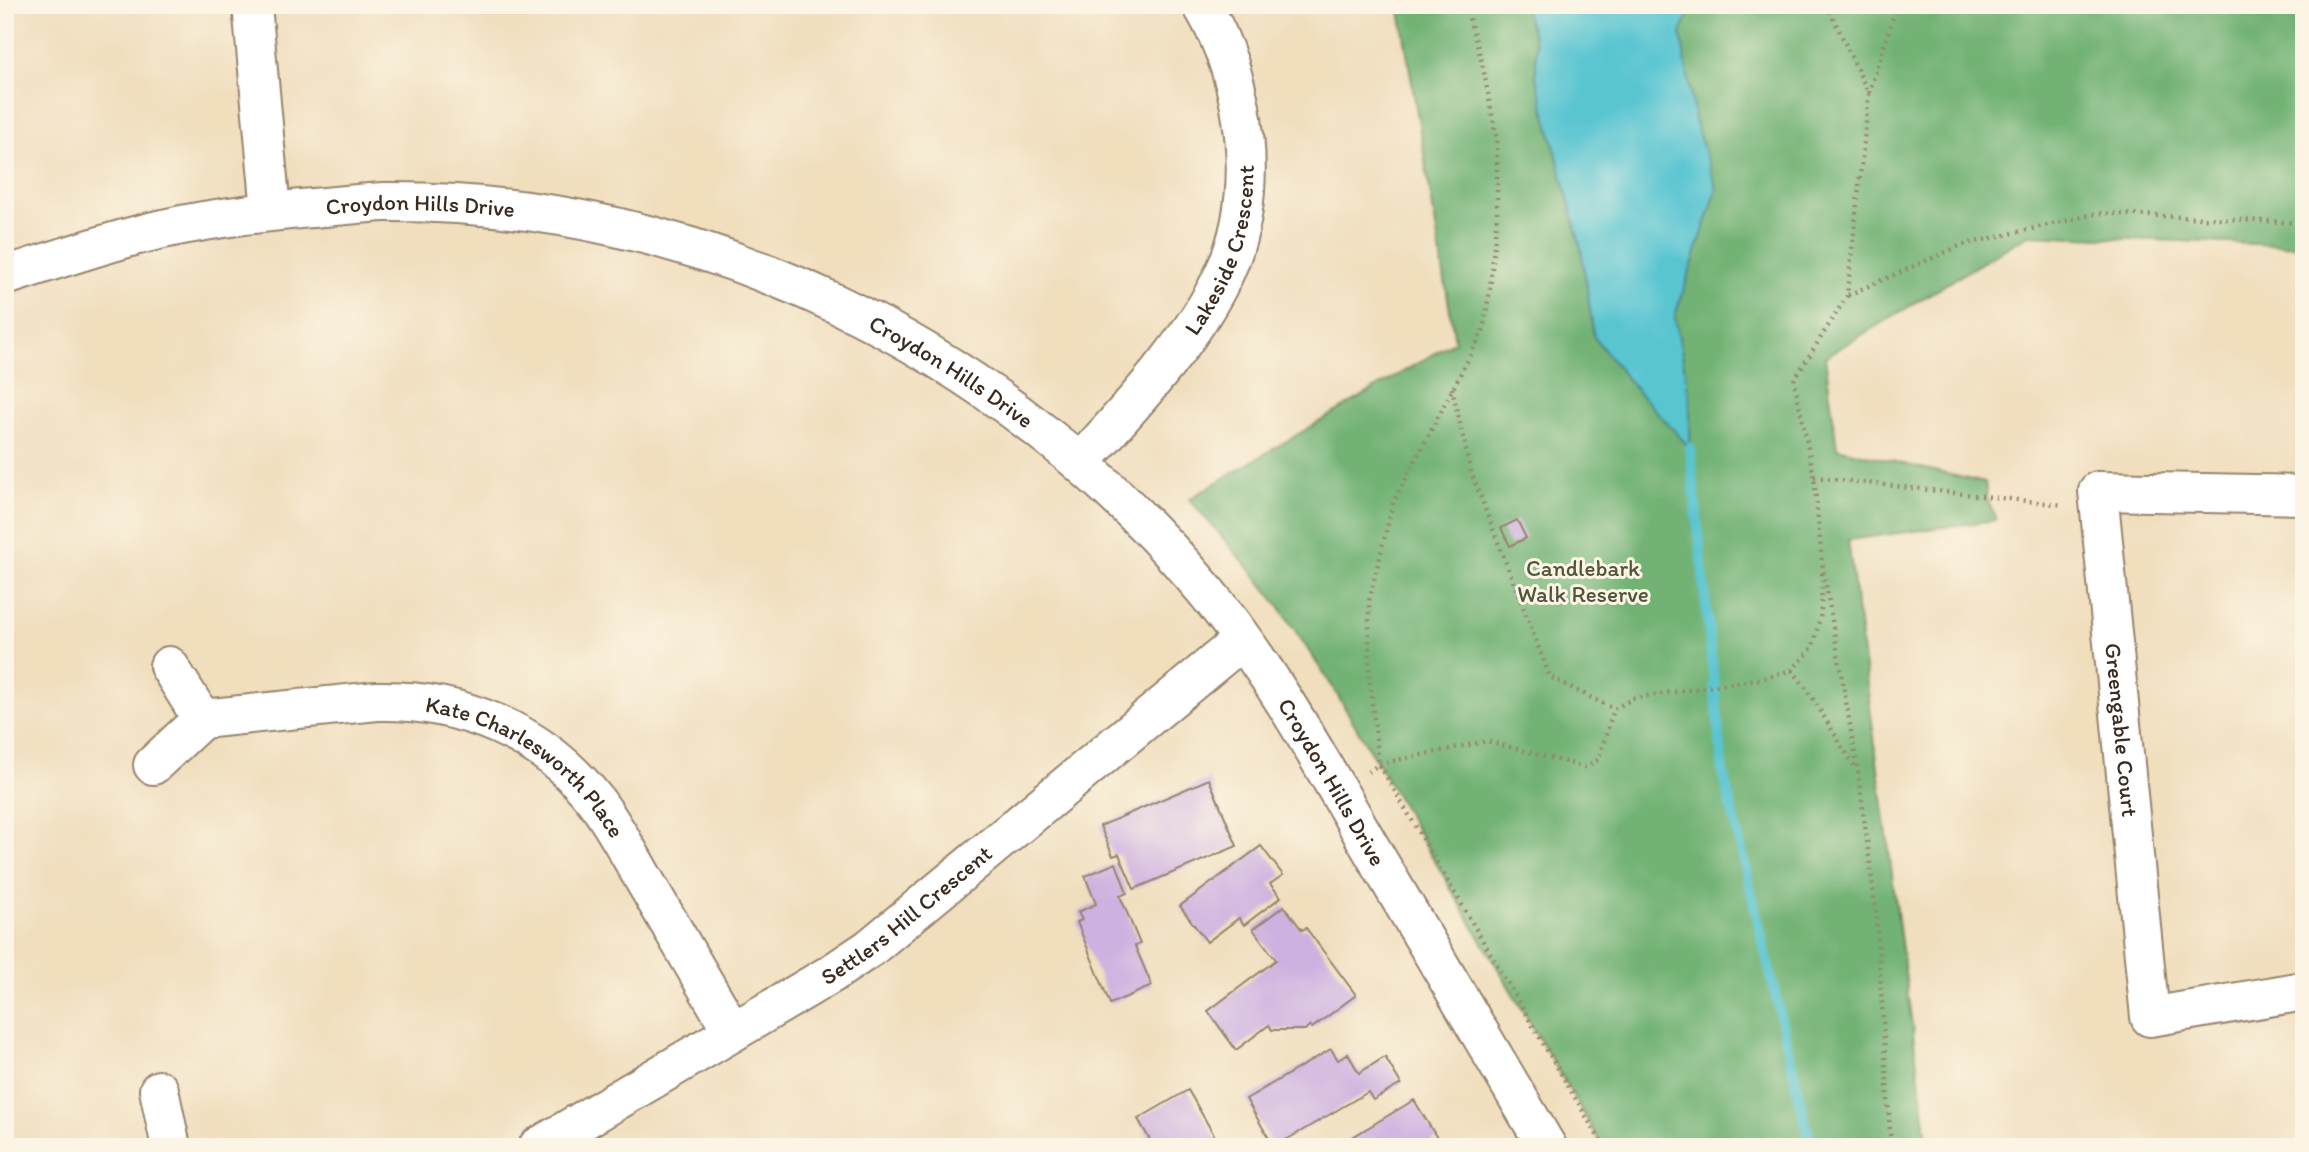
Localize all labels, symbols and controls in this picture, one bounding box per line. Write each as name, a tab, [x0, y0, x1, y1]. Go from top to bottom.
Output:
street label: Lakeside Crescent	[1178, 165, 1260, 340]
street label: Croydon Hills Drive	[324, 188, 516, 223]
street label: Croydon Hills Drive	[864, 309, 1039, 434]
park label: Candlebark Walk Reserve	[1517, 554, 1649, 608]
street label: Greengable Court	[2099, 641, 2144, 818]
street label: Kate Charlesworth Place	[423, 690, 631, 843]
street label: Croydon Hills Drive	[1272, 693, 1392, 871]
street label: Settlers Hill Crescent	[816, 839, 998, 991]

